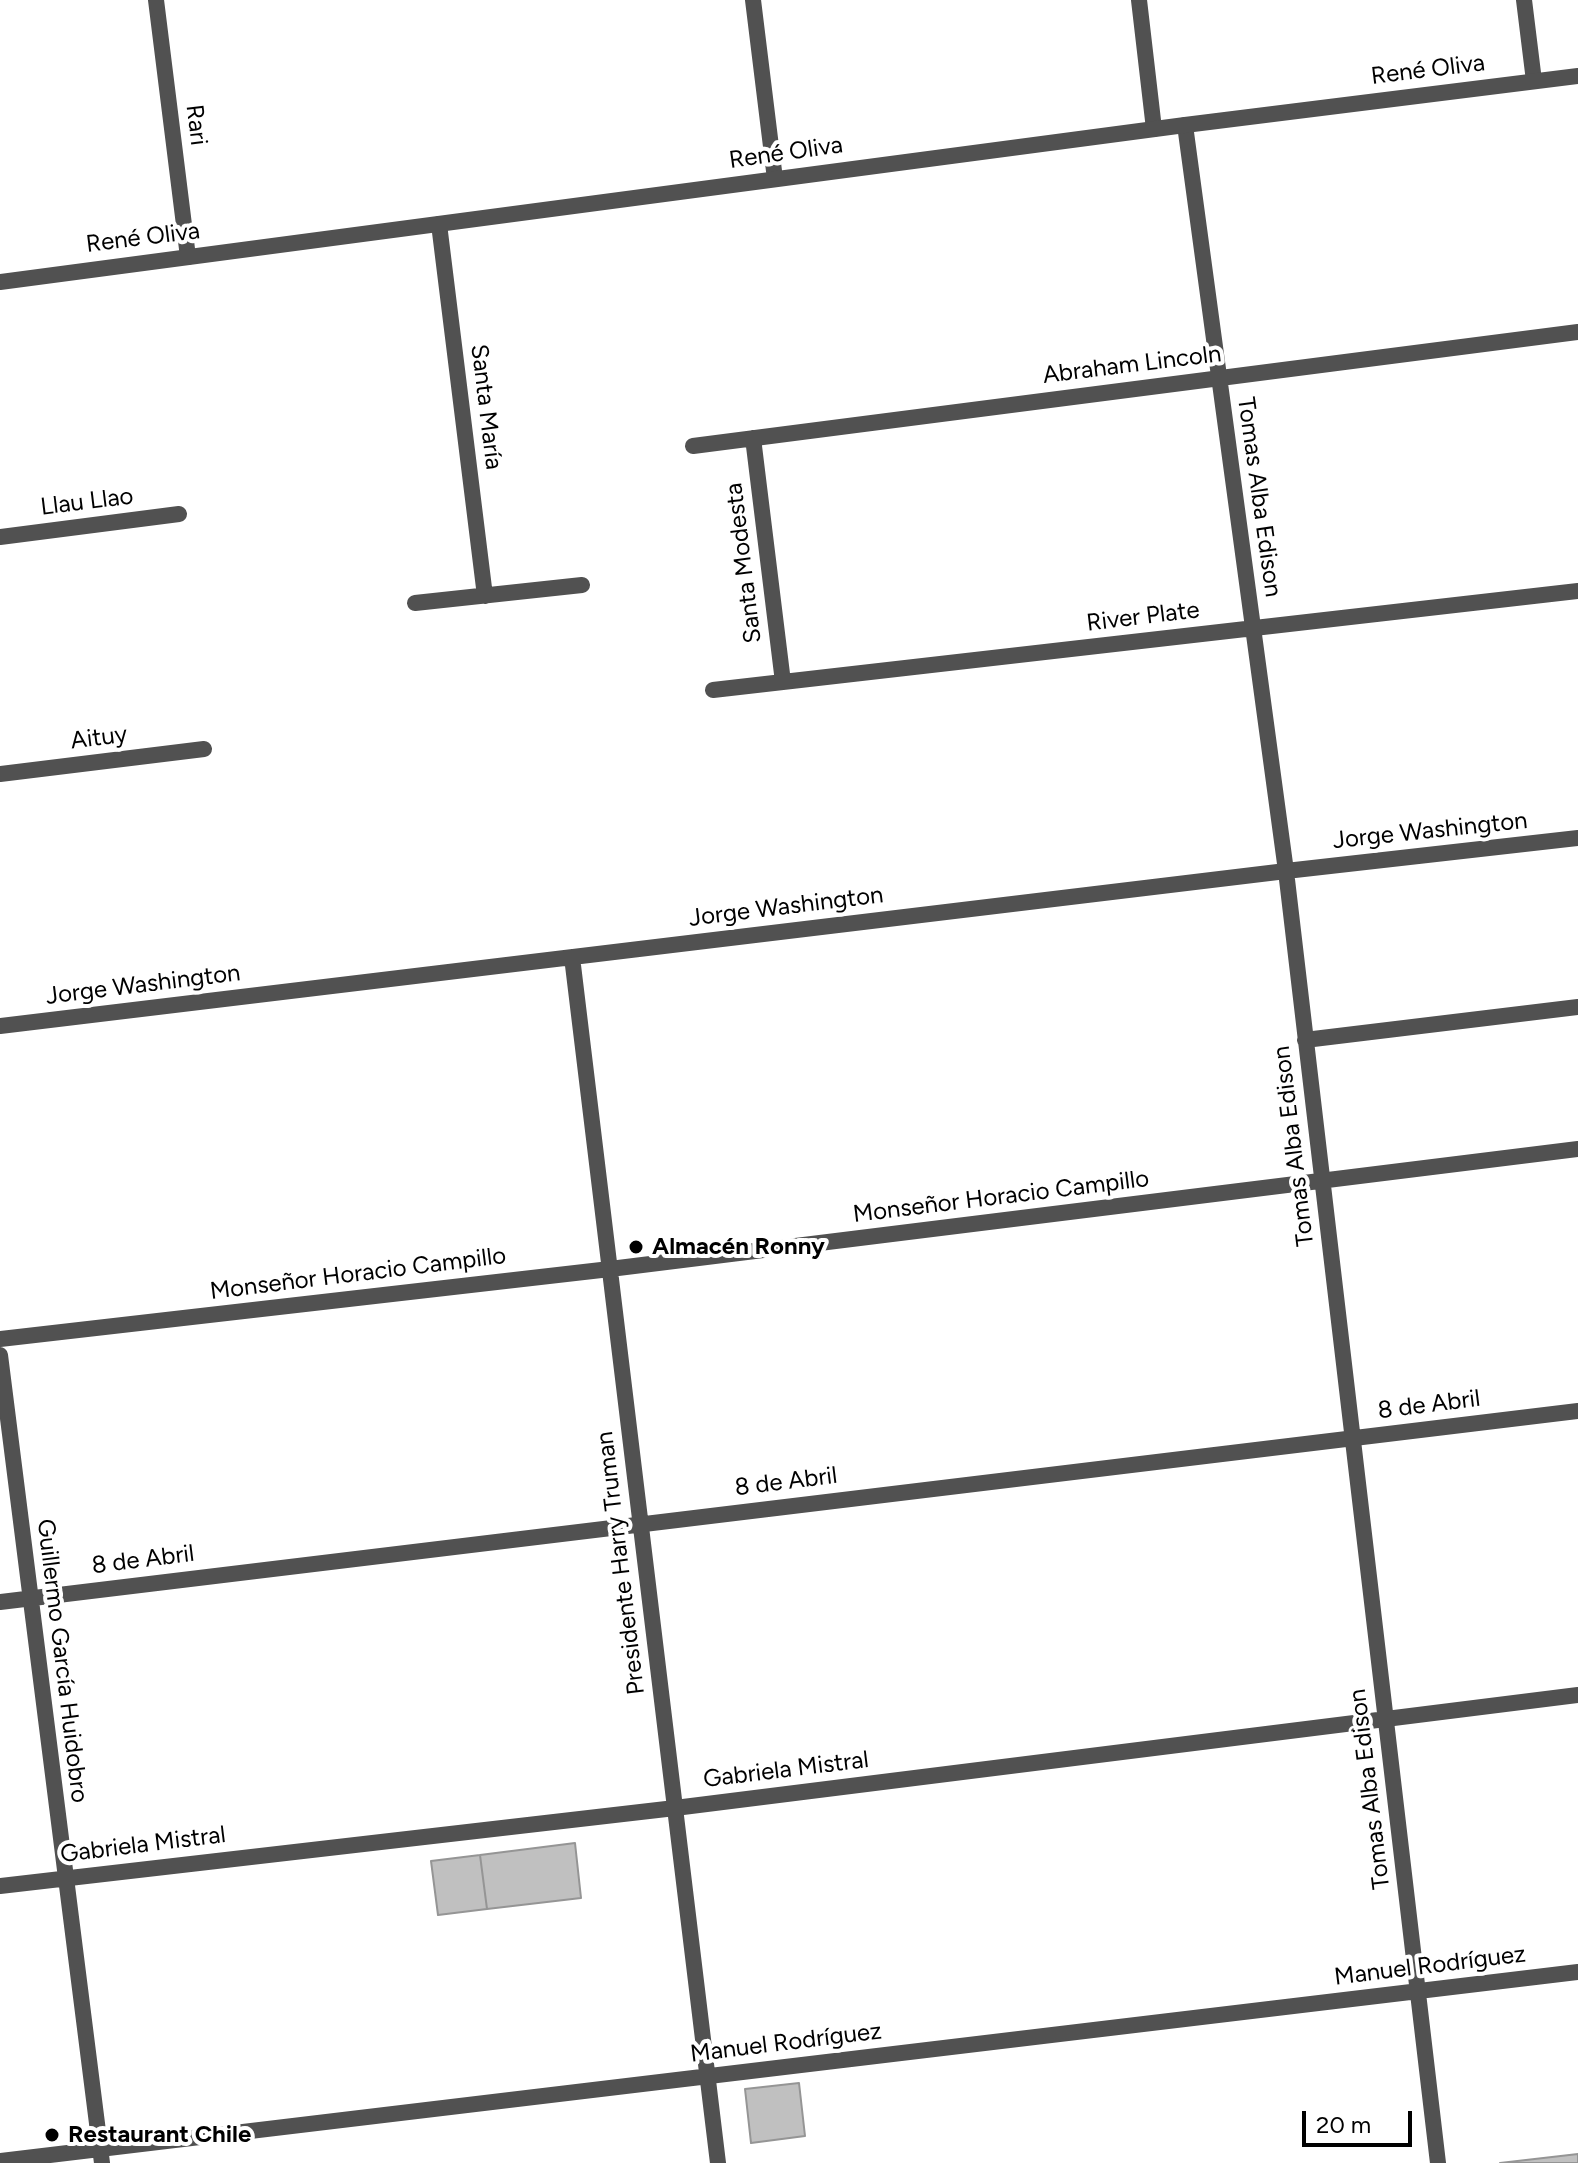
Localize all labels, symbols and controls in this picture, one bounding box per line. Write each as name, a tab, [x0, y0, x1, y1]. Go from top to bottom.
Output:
street label: René Oliva	[1369, 49, 1487, 91]
street label: Rari	[179, 103, 213, 147]
street label: René Oliva	[727, 131, 845, 175]
street label: René Oliva	[84, 217, 202, 259]
street label: Abraham Lincoln	[1041, 340, 1223, 390]
street label: Santa María	[464, 343, 508, 471]
street label: Tomas Alba Edison	[1231, 395, 1287, 599]
street label: Santa Modesta	[720, 481, 768, 645]
street label: Llau Llao	[39, 482, 135, 522]
street label: River Plate	[1085, 596, 1201, 638]
street label: Aituy	[69, 720, 129, 756]
street label: Jorge Washington	[1331, 806, 1529, 856]
street label: Jorge Washington	[687, 881, 885, 933]
street label: Jorge Washington	[44, 959, 242, 1011]
street label: Tomas Alba Edison	[1267, 1044, 1321, 1248]
street label: Monseñor Horacio Campillo	[851, 1165, 1151, 1229]
place label: Almacén Ronny	[652, 1233, 825, 1261]
marker: Almacén Ronny	[627, 1238, 645, 1256]
street label: Monseñor Horacio Campillo	[208, 1242, 508, 1306]
street label: 8 de Abril	[1376, 1384, 1482, 1426]
street label: Presidente Harry Truman	[591, 1430, 651, 1696]
street label: 8 de Abril	[733, 1461, 839, 1503]
street label: Guillermo García Huidobro	[30, 1517, 94, 1805]
street label: 8 de Abril	[90, 1539, 196, 1581]
street label: Tomas Alba Edison	[1343, 1687, 1397, 1891]
street label: Gabriela Mistral	[702, 1746, 870, 1794]
street label: Gabriela Mistral	[59, 1821, 227, 1869]
street label: Manuel Rodríguez	[1333, 1940, 1527, 1992]
street label: Manuel Rodríguez	[689, 2017, 883, 2069]
scale bar	[1306, 2095, 1416, 2145]
text: 20 m	[1316, 2110, 1371, 2139]
place label: Restaurant Chile	[68, 2121, 251, 2149]
marker: Restaurant Chile	[43, 2126, 61, 2144]

